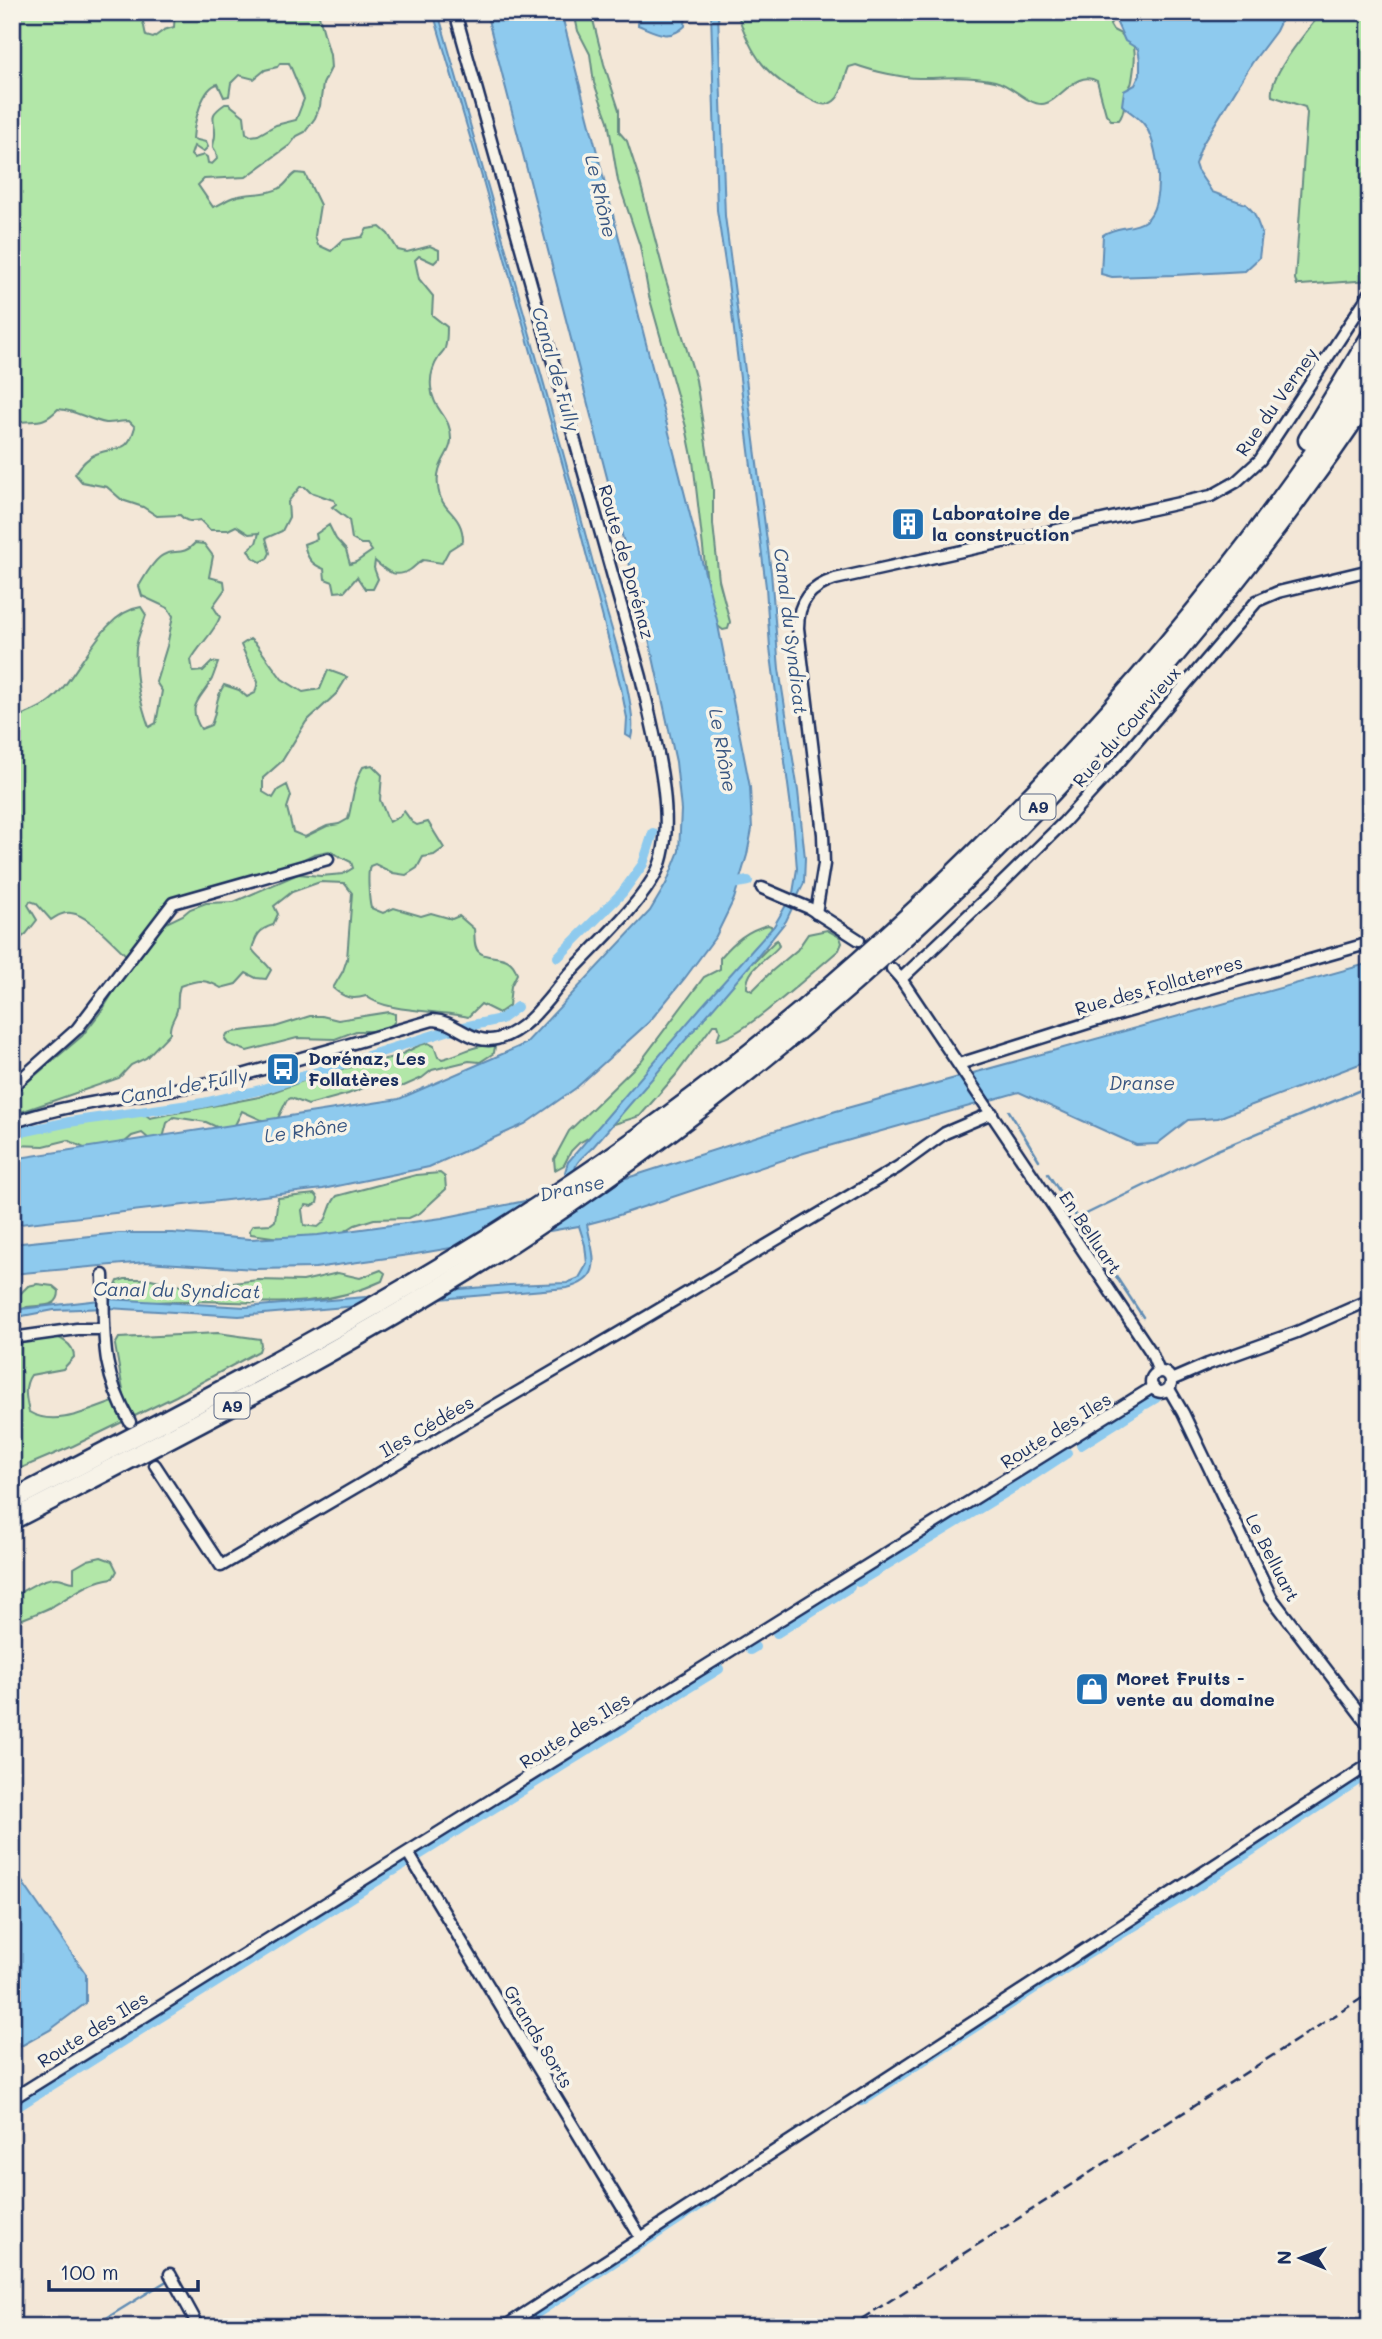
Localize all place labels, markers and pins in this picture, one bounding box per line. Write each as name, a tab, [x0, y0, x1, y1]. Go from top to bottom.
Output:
place label: Laboratoire de la construction	[932, 501, 1070, 546]
building icon: Laboratoire de la construction	[889, 505, 927, 543]
place label: Dorénaz, Les Follatères	[308, 1046, 426, 1091]
bus stop icon: Dorénaz, Les Follatères	[264, 1050, 302, 1088]
place label: Moret Fruits - vente au domaine	[1116, 1666, 1275, 1711]
shop icon: Moret Fruits - vente au domaine	[1073, 1670, 1111, 1708]

